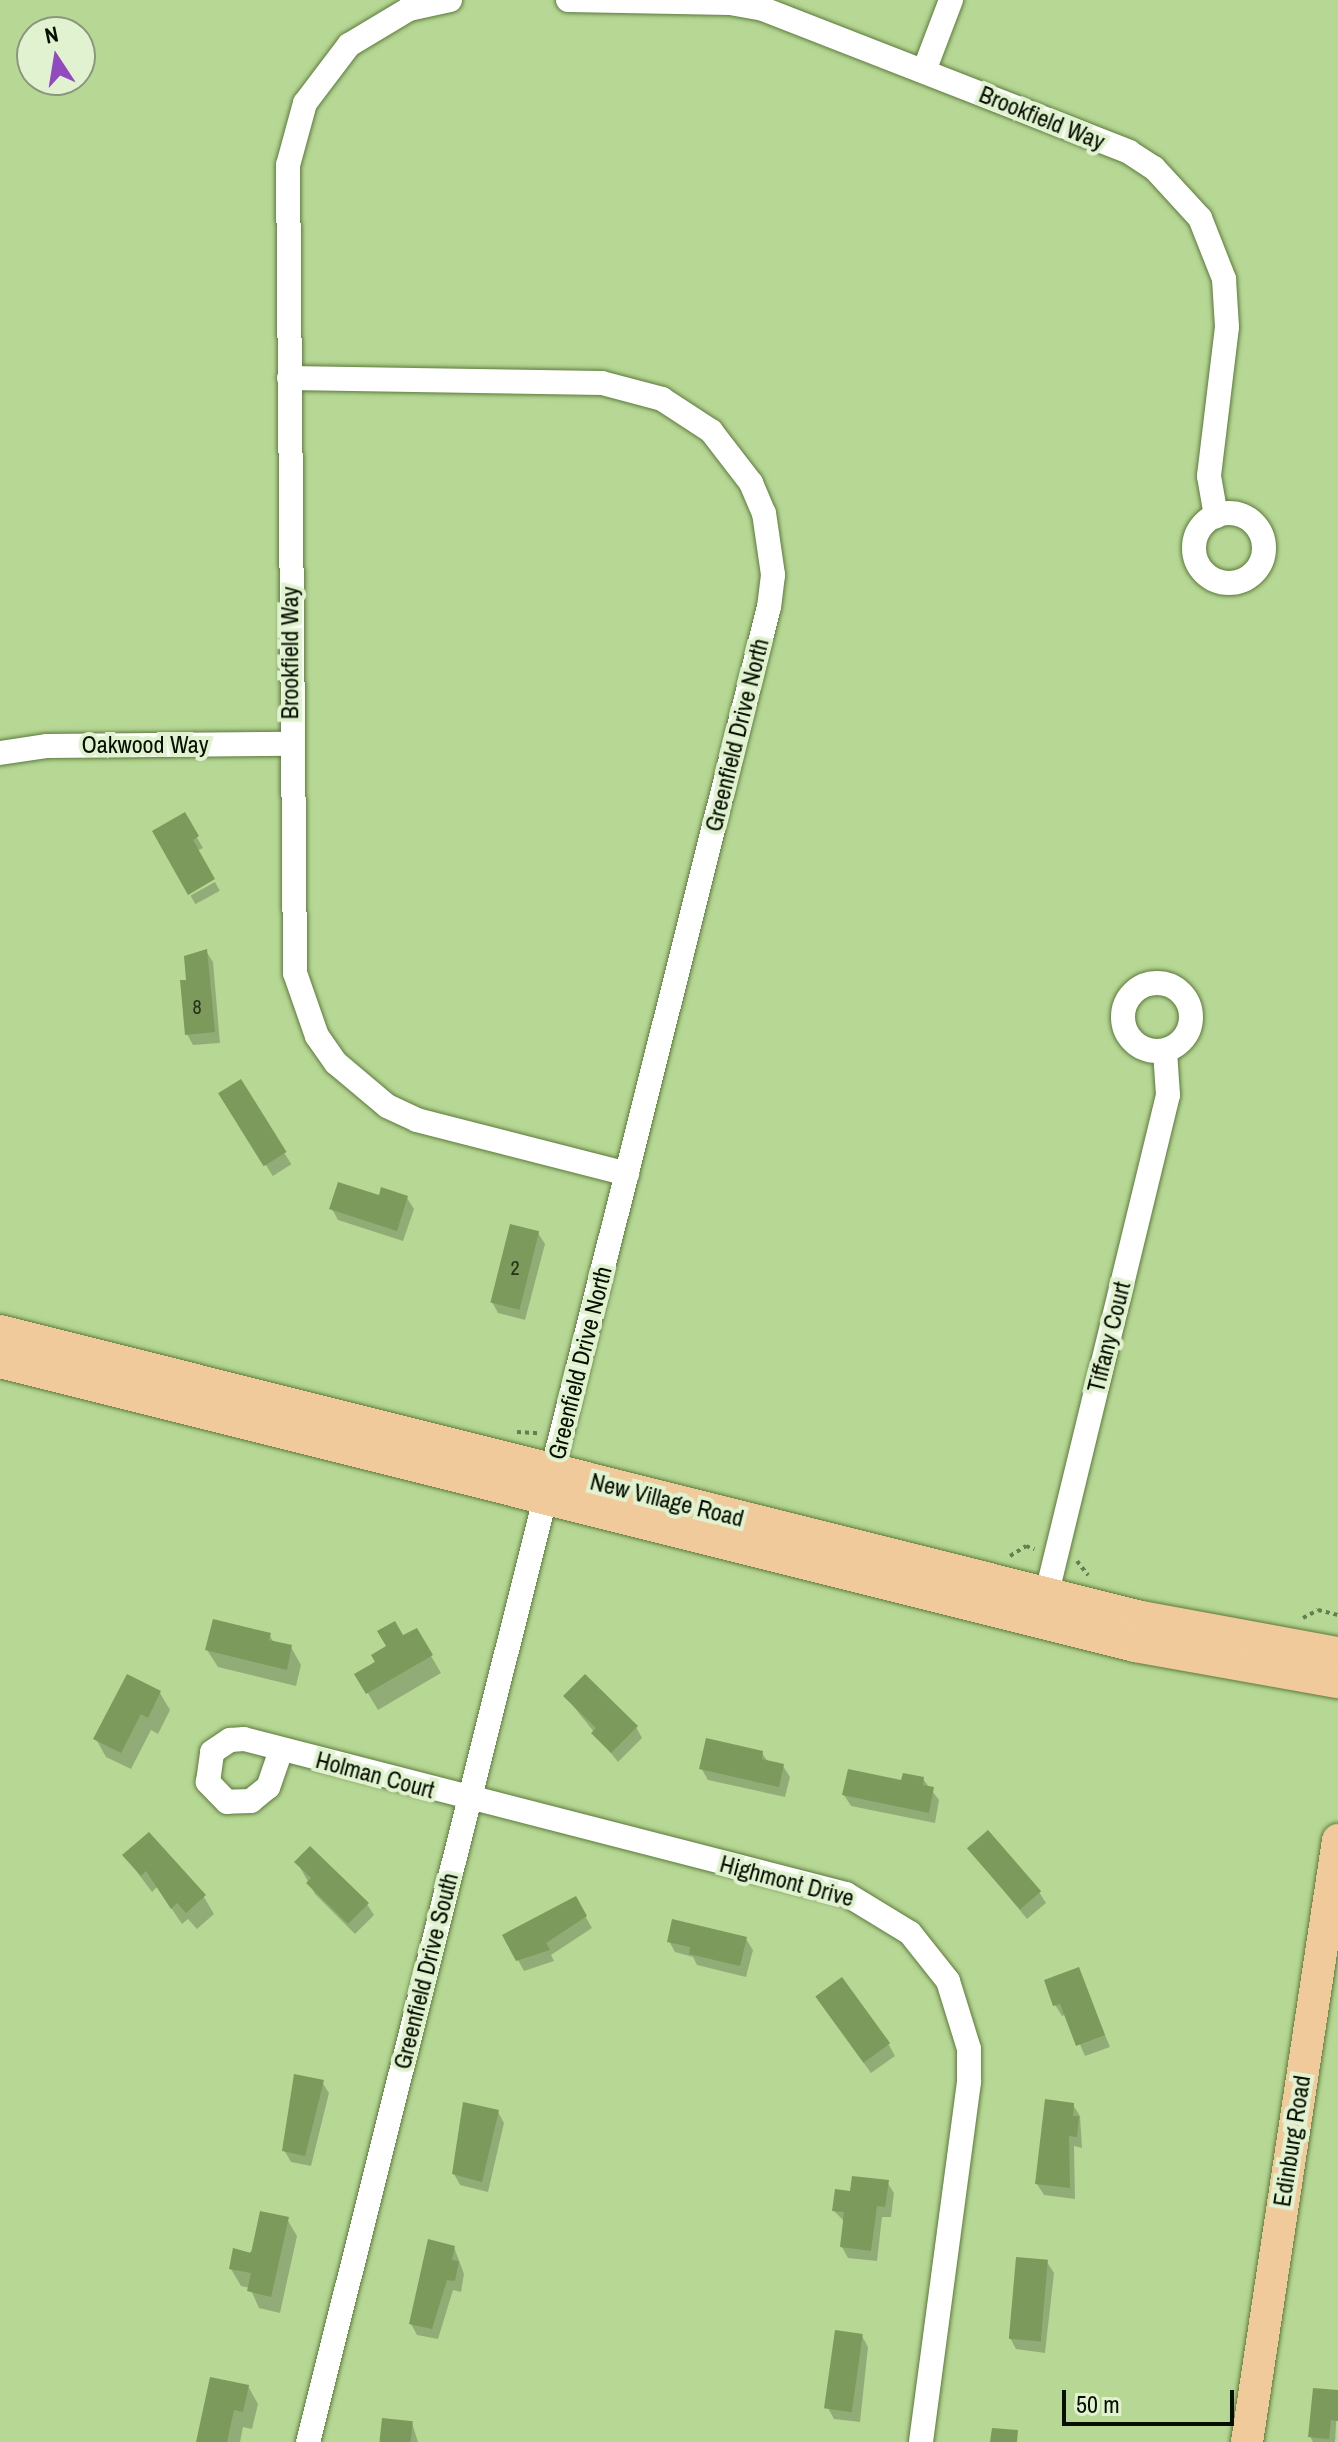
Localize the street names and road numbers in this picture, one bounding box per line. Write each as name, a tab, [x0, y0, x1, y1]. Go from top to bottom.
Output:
street label: Brookfield Way	[975, 80, 1109, 156]
street label: Brookfield Way	[276, 587, 304, 719]
street label: Greenfield Drive North	[699, 635, 775, 835]
street label: Oakwood Way	[81, 731, 209, 759]
street label: Greenfield Drive North	[542, 1263, 618, 1463]
street label: Tiffany Court	[1081, 1279, 1137, 1395]
street label: New Village Road	[587, 1467, 747, 1533]
street label: Holman Court	[313, 1745, 437, 1805]
street label: Highmont Drive	[717, 1849, 857, 1913]
street label: Greenfield Drive South	[388, 1870, 464, 2072]
street label: Edinburg Road	[1267, 2073, 1317, 2209]

